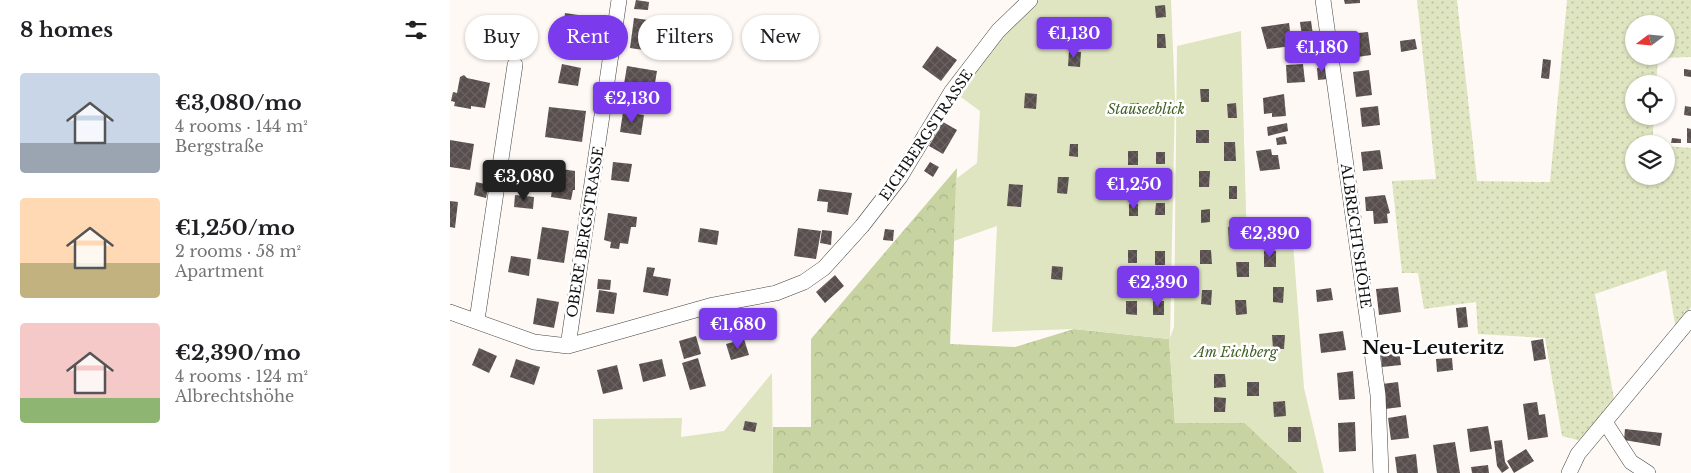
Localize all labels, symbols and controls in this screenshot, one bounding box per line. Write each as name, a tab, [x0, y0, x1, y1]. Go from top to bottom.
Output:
chip: Buy	[465, 15, 538, 60]
chip: Rent	[548, 15, 628, 60]
chip: Filters	[638, 15, 732, 60]
chip: New	[742, 15, 819, 60]
north arrow	[1625, 15, 1675, 65]
map controls	[1625, 15, 1675, 185]
icon: filters	[402, 16, 430, 44]
text: 8 homes	[20, 17, 113, 43]
pin: €1,130	[1033, 17, 1115, 59]
text: €1,130	[1048, 23, 1100, 43]
pin: €1,180	[1281, 30, 1363, 73]
text: €1,180	[1296, 37, 1348, 57]
street label: EICHBERGSTRASSE	[875, 66, 977, 204]
button: locate	[1625, 75, 1675, 125]
pin: €2,130	[591, 82, 673, 124]
text: €2,130	[604, 88, 660, 108]
text: €3,080/mo	[175, 90, 302, 116]
icon: home	[60, 93, 120, 153]
park label: Stauseeblick	[1107, 100, 1185, 118]
text: 4 rooms · 144 m²	[175, 116, 308, 136]
button: layers	[1625, 135, 1675, 185]
text: Bergstraße	[175, 136, 264, 156]
street label: OBERE BERGSTRASSE	[563, 145, 607, 319]
pin: €3,080	[483, 160, 565, 202]
street label: ALBRECHTSHÖHE	[1337, 161, 1376, 310]
text: €3,080	[494, 166, 554, 186]
pin: €1,250	[1093, 168, 1175, 210]
text: €1,250	[1106, 174, 1162, 194]
text: €1,250/mo	[175, 215, 295, 241]
pin: €2,390	[1229, 216, 1311, 259]
icon: home	[60, 218, 120, 278]
text: €2,390	[1240, 223, 1300, 243]
text: 2 rooms · 58 m²	[175, 241, 301, 261]
text: Apartment	[175, 261, 264, 281]
pin: €2,390	[1117, 266, 1199, 308]
text: €2,390	[1128, 272, 1188, 292]
pin: €1,680	[697, 308, 779, 350]
text: €1,680	[710, 314, 766, 334]
district label: Neu-Leuteritz	[1362, 336, 1504, 359]
text: €2,390/mo	[175, 340, 301, 366]
icon: home	[60, 343, 120, 403]
park label: Am Eichberg	[1193, 343, 1279, 361]
text: 4 rooms · 124 m²	[175, 366, 308, 386]
text: Albrechtshöhe	[175, 386, 294, 406]

